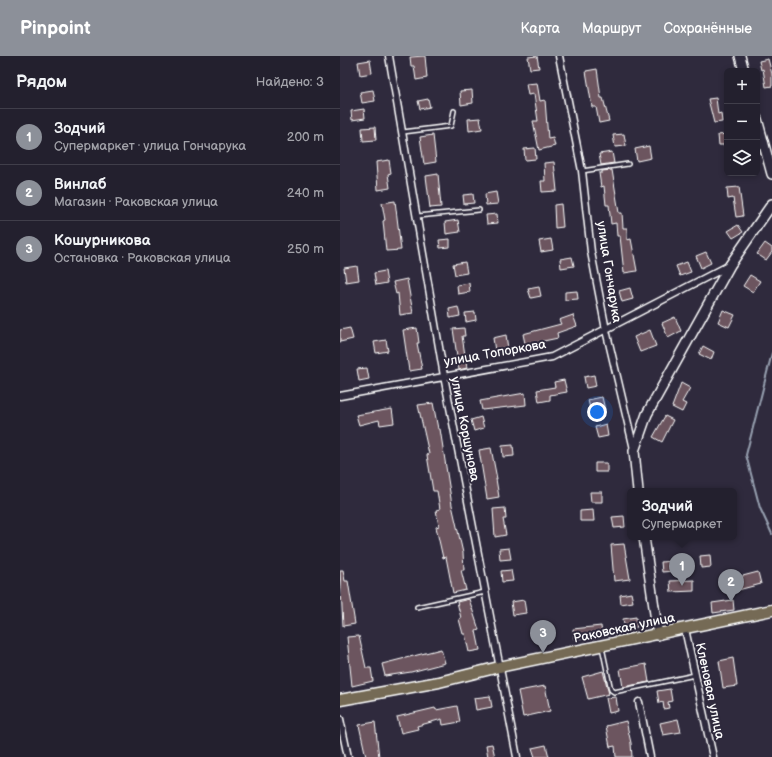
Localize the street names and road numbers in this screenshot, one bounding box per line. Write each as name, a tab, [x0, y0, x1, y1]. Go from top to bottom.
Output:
street label: улица Гончарука	[593, 220, 625, 324]
street label: улица Топоркова	[443, 336, 548, 370]
street label: улица Коршунова	[447, 375, 483, 483]
street label: Раковская улица	[572, 609, 677, 647]
street label: Кленовая улица	[692, 641, 728, 741]

